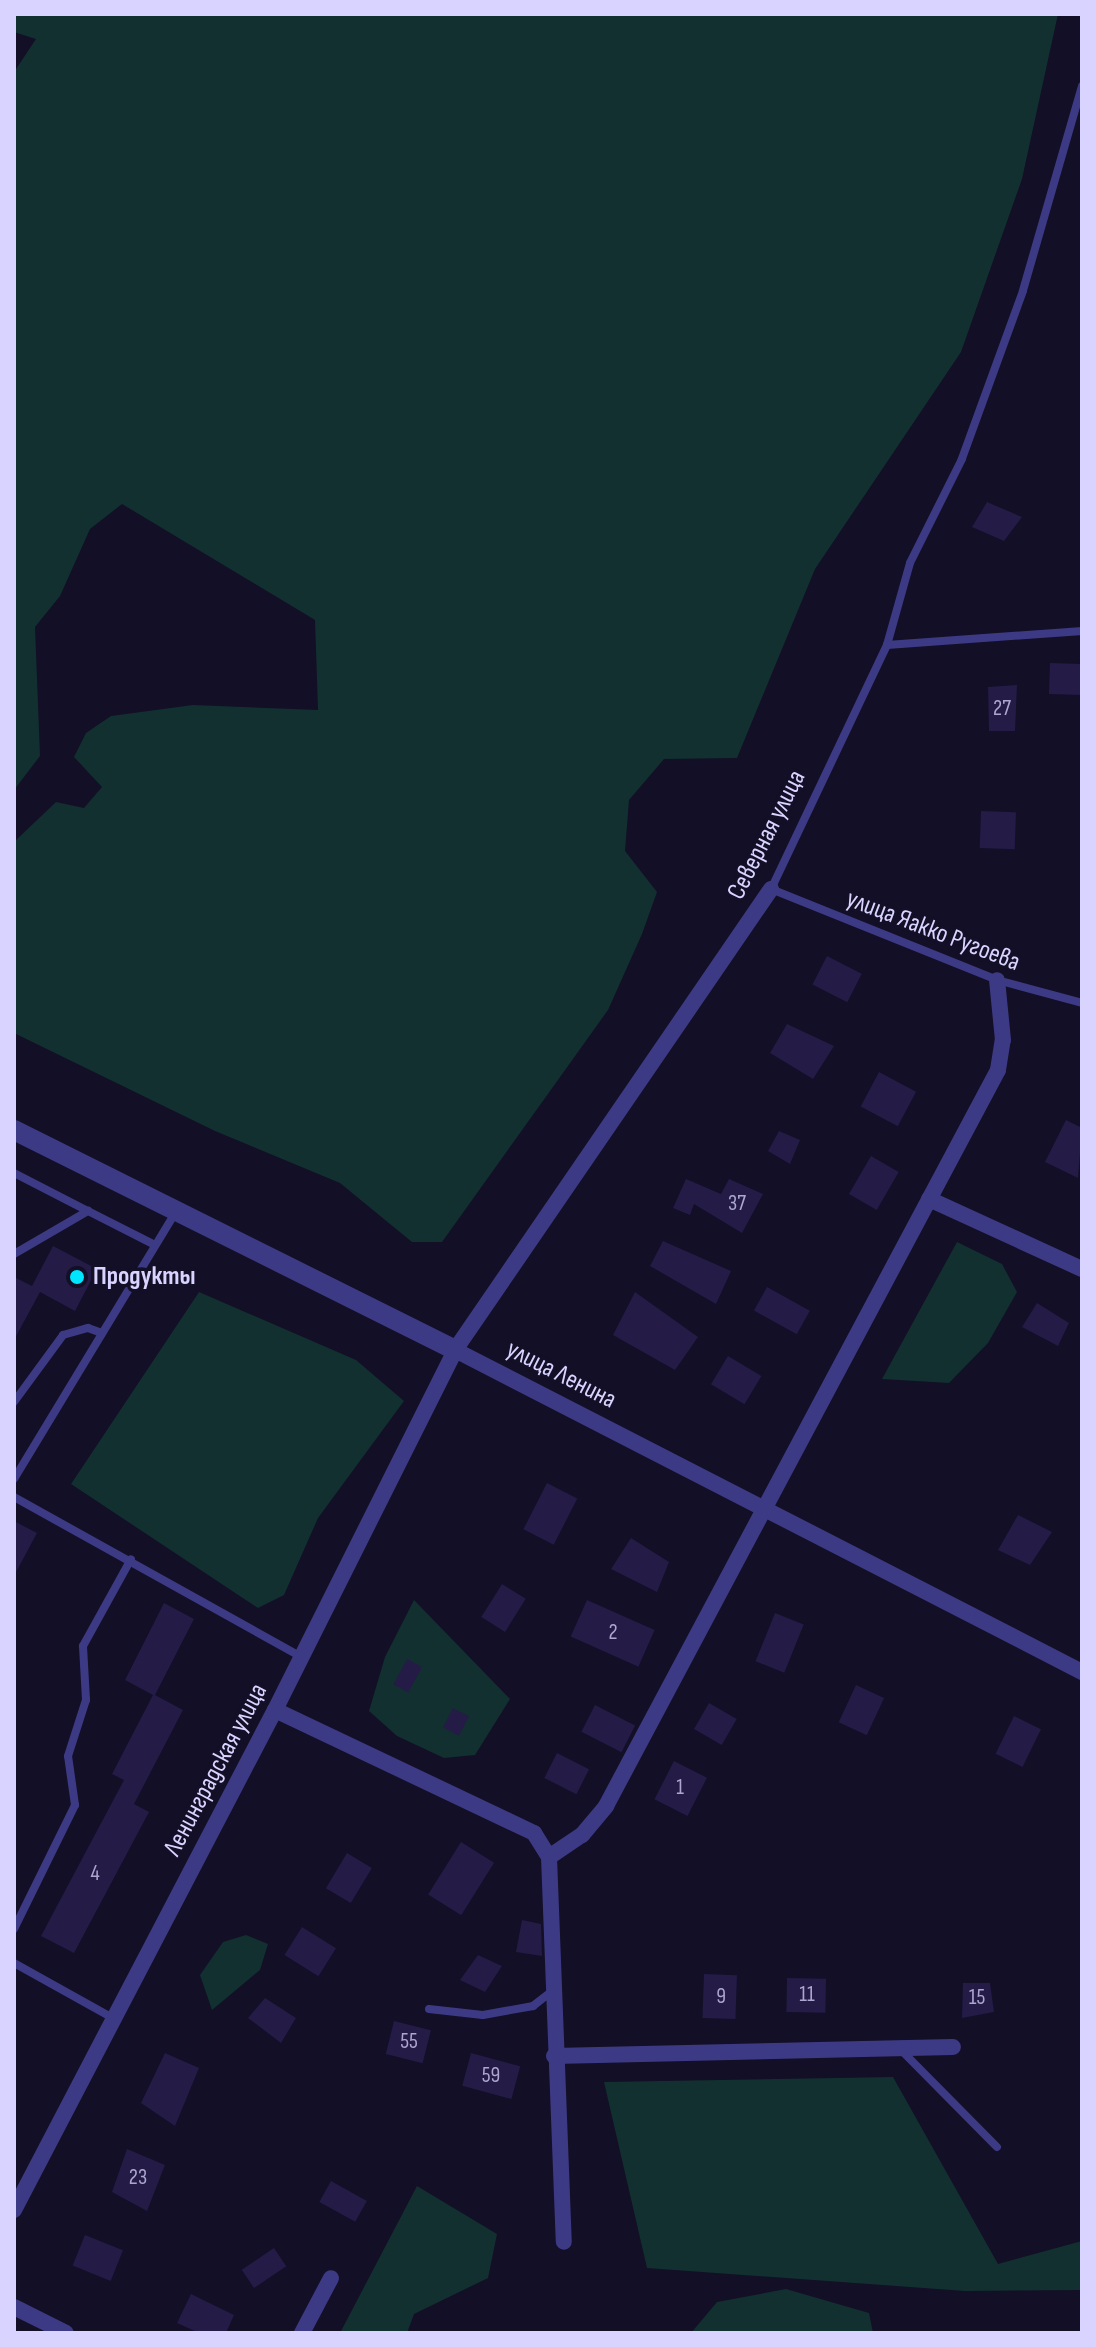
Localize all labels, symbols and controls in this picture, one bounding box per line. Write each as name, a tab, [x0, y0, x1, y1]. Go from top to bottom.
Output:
house number: 27	[993, 696, 1011, 722]
street label: Северная улица	[721, 765, 813, 905]
street label: улица Яакко Ругоева	[842, 884, 1024, 978]
house number: 37	[728, 1191, 746, 1217]
place label: Продукты	[93, 1261, 196, 1293]
marker: Продукты	[68, 1268, 86, 1286]
street label: улица Ленина	[501, 1334, 621, 1416]
house number: 2	[608, 1620, 618, 1646]
street label: Ленинградская улица	[157, 1679, 275, 1861]
house number: 1	[676, 1775, 684, 1801]
house number: 4	[90, 1861, 100, 1887]
house number: 11	[799, 1982, 815, 2008]
house number: 9	[716, 1984, 726, 2010]
house number: 15	[969, 1985, 985, 2011]
house number: 55	[400, 2029, 418, 2055]
house number: 59	[482, 2063, 500, 2089]
house number: 23	[129, 2165, 147, 2191]

